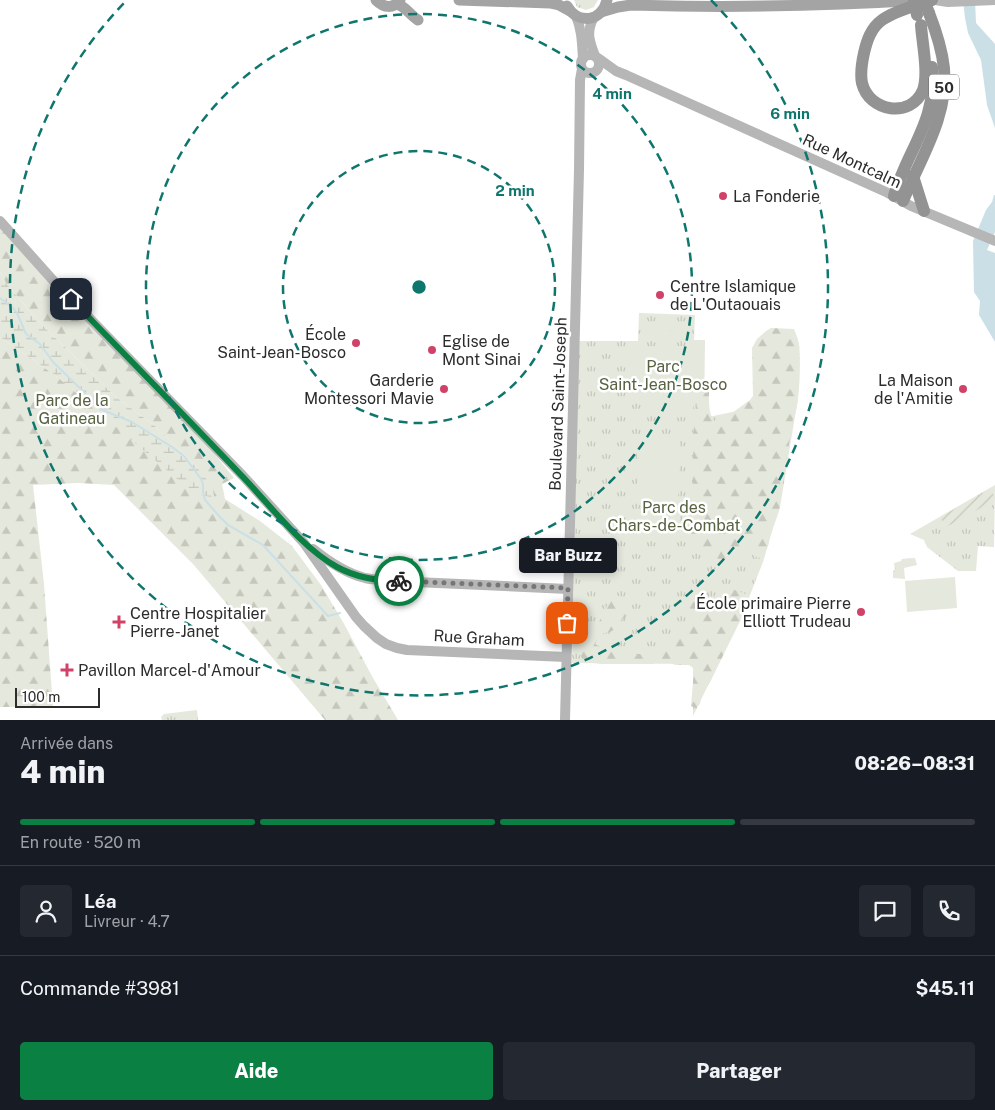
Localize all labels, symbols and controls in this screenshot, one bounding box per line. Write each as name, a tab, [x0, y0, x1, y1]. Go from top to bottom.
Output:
road number: 50	[929, 74, 959, 100]
text: 4 min	[592, 85, 632, 102]
text: 6 min	[770, 105, 810, 122]
street label: Rue Montcalm	[800, 130, 904, 192]
text: 2 min	[495, 182, 535, 199]
place label: La Fonderie	[733, 187, 820, 206]
marker: La Fonderie	[717, 190, 729, 202]
place label: Centre Islamique de L'Outaouais	[670, 277, 796, 314]
pin	[50, 278, 92, 320]
centre of rings	[410, 278, 428, 296]
icon: home	[57, 285, 85, 313]
marker: Centre Islamique de L'Outaouais	[654, 289, 666, 301]
street label: Boulevard Saint-Joseph	[545, 317, 571, 491]
place label: École Saint-Jean-Bosco	[217, 324, 346, 362]
place label: Eglise de Mont Sinai	[442, 332, 521, 369]
marker: École Saint-Jean-Bosco	[350, 337, 362, 349]
marker: Eglise de Mont Sinai	[426, 344, 438, 356]
park label: Parc Saint-Jean-Bosco	[599, 357, 727, 394]
place label: Garderie Montessori Mavie	[304, 371, 434, 408]
place label: La Maison de l'Amitie	[874, 371, 953, 408]
marker: Garderie Montessori Mavie	[438, 383, 450, 395]
marker: La Maison de l'Amitie	[957, 383, 969, 395]
park label: Parc de la Gatineau	[35, 391, 109, 428]
park label: Parc des Chars-de-Combat	[608, 498, 740, 535]
callout: Bar Buzz	[518, 538, 616, 573]
text: Bar Buzz	[534, 546, 602, 565]
courier	[374, 556, 424, 606]
icon: bike	[385, 567, 413, 595]
place label: École primaire Pierre Elliott Trudeau	[696, 593, 851, 631]
pin	[546, 602, 588, 644]
place label: Centre Hospitalier Pierre-Janet	[130, 604, 266, 641]
marker: École primaire Pierre Elliott Trudeau	[855, 606, 867, 618]
icon: bag	[553, 609, 581, 637]
marker: Centre Hospitalier Pierre-Janet	[112, 615, 126, 629]
street label: Rue Graham	[433, 626, 525, 650]
place label: Pavillon Marcel-d'Amour	[78, 661, 261, 680]
marker: Pavillon Marcel-d'Amour	[60, 663, 74, 677]
scale bar	[15, 685, 100, 708]
text: 100 m	[22, 689, 60, 705]
text: Arrivée dans	[20, 734, 113, 753]
text: 08:26–08:31	[855, 752, 975, 774]
text: 4 min	[20, 753, 106, 790]
text: En route · 520 m	[20, 833, 141, 852]
button: person	[20, 885, 72, 937]
button: chat	[859, 885, 911, 937]
button: phone	[923, 885, 975, 937]
text: Léa	[84, 890, 116, 912]
text: Livreur · 4.7	[84, 912, 170, 931]
text: Commande #3981	[20, 977, 180, 999]
text: $45.11	[916, 977, 975, 999]
button: Aide	[20, 1042, 493, 1100]
button: Partager	[503, 1042, 975, 1100]

